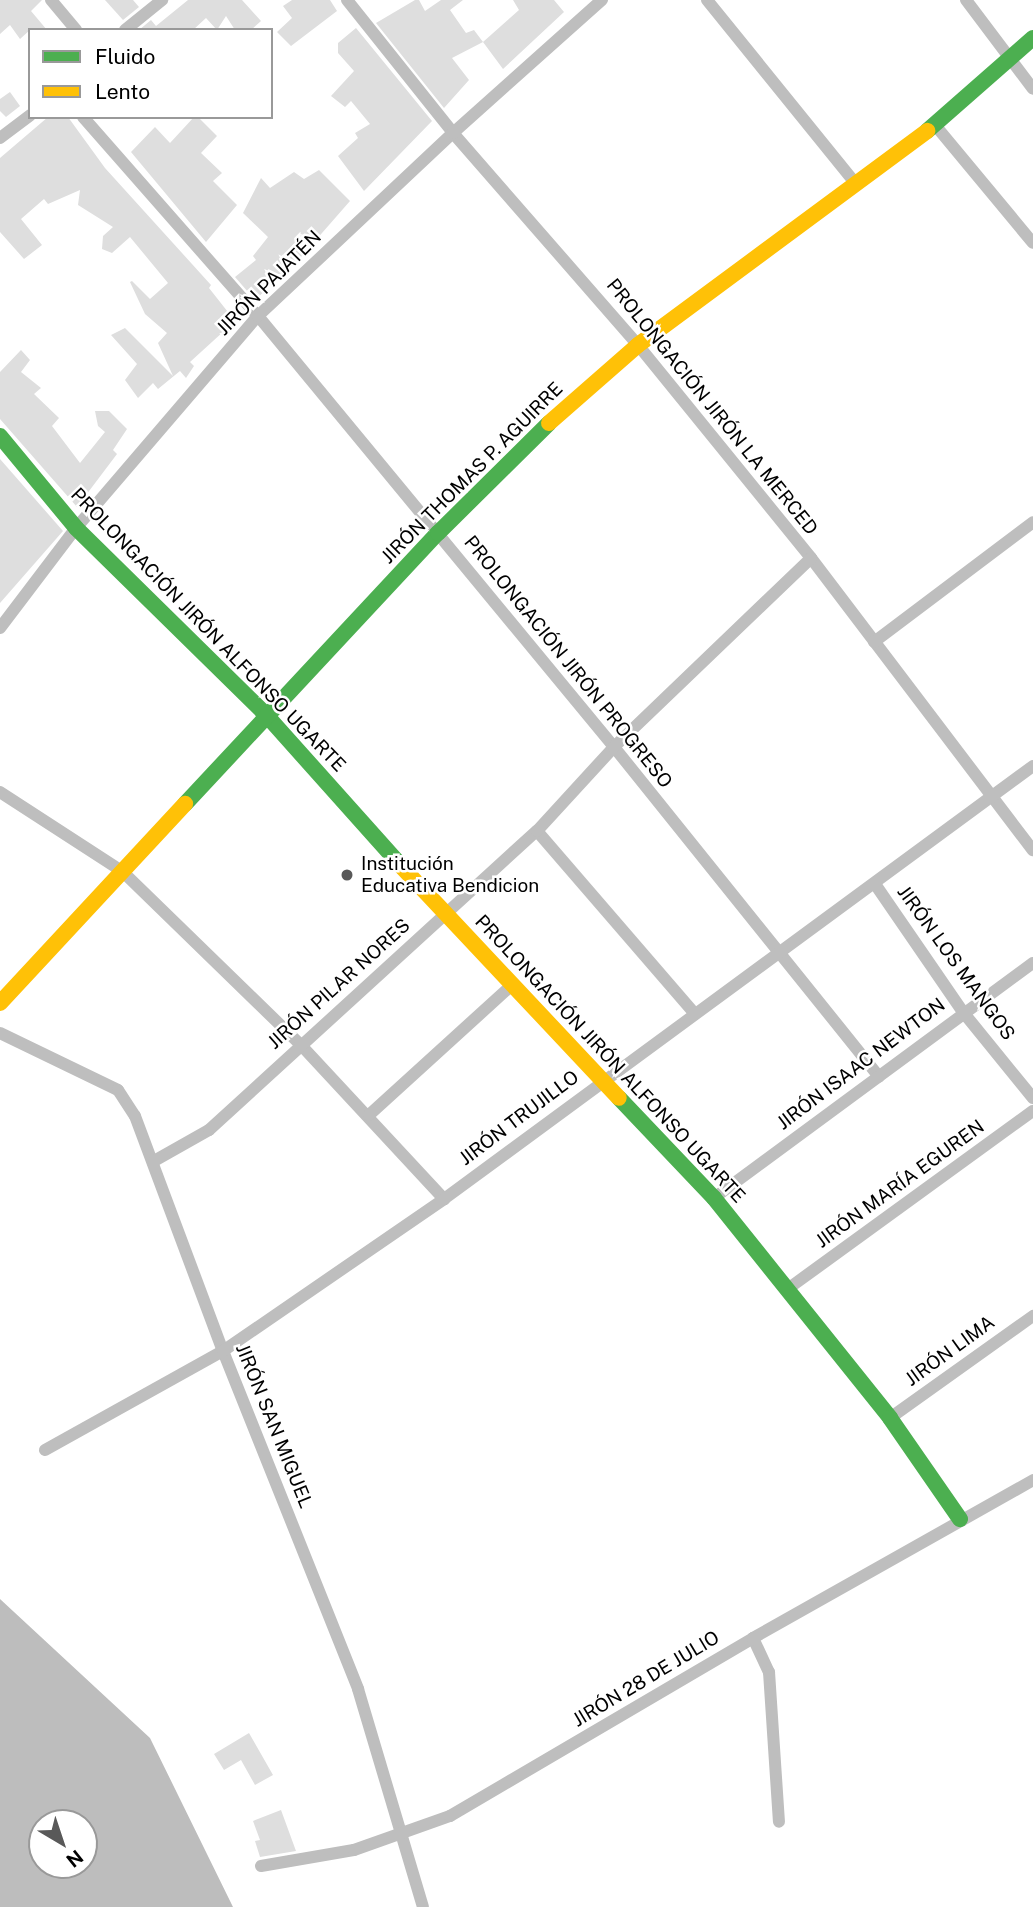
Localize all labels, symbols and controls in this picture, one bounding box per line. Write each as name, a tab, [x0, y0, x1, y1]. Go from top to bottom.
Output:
legend	[28, 28, 273, 119]
text: Fluido	[95, 44, 155, 69]
text: Lento	[95, 79, 150, 104]
street label: JIRÓN PAJATÉN	[212, 226, 326, 340]
street label: PROLONGACIÓN JIRÓN LA MERCED	[602, 274, 822, 540]
street label: JIRÓN THOMAS P. AGUIRRE	[376, 377, 568, 569]
street label: PROLONGACIÓN JIRÓN ALFONSO UGARTE	[66, 483, 350, 777]
street label: PROLONGACIÓN JIRÓN PROGRESO	[459, 531, 677, 793]
place label: Institución Educativa Bendicion	[361, 853, 539, 897]
marker: Institución Educativa Bendicion	[339, 867, 355, 883]
street label: JIRÓN LOS MANGOS	[892, 881, 1020, 1045]
street label: PROLONGACIÓN JIRÓN ALFONSO UGARTE	[470, 910, 750, 1208]
street label: JIRÓN PILAR NORES	[263, 914, 415, 1054]
street label: JIRÓN ISAAC NEWTON	[772, 993, 950, 1135]
street label: JIRÓN TRUJILLO	[455, 1066, 583, 1170]
street label: JIRÓN MARÍA EGUREN	[811, 1115, 989, 1253]
street label: JIRÓN LIMA	[901, 1311, 999, 1391]
street label: JIRÓN SAN MIGUEL	[231, 1340, 317, 1512]
street label: JIRÓN 28 DE JULIO	[569, 1626, 723, 1732]
north arrow	[28, 1809, 98, 1879]
text: N	[62, 1846, 88, 1872]

